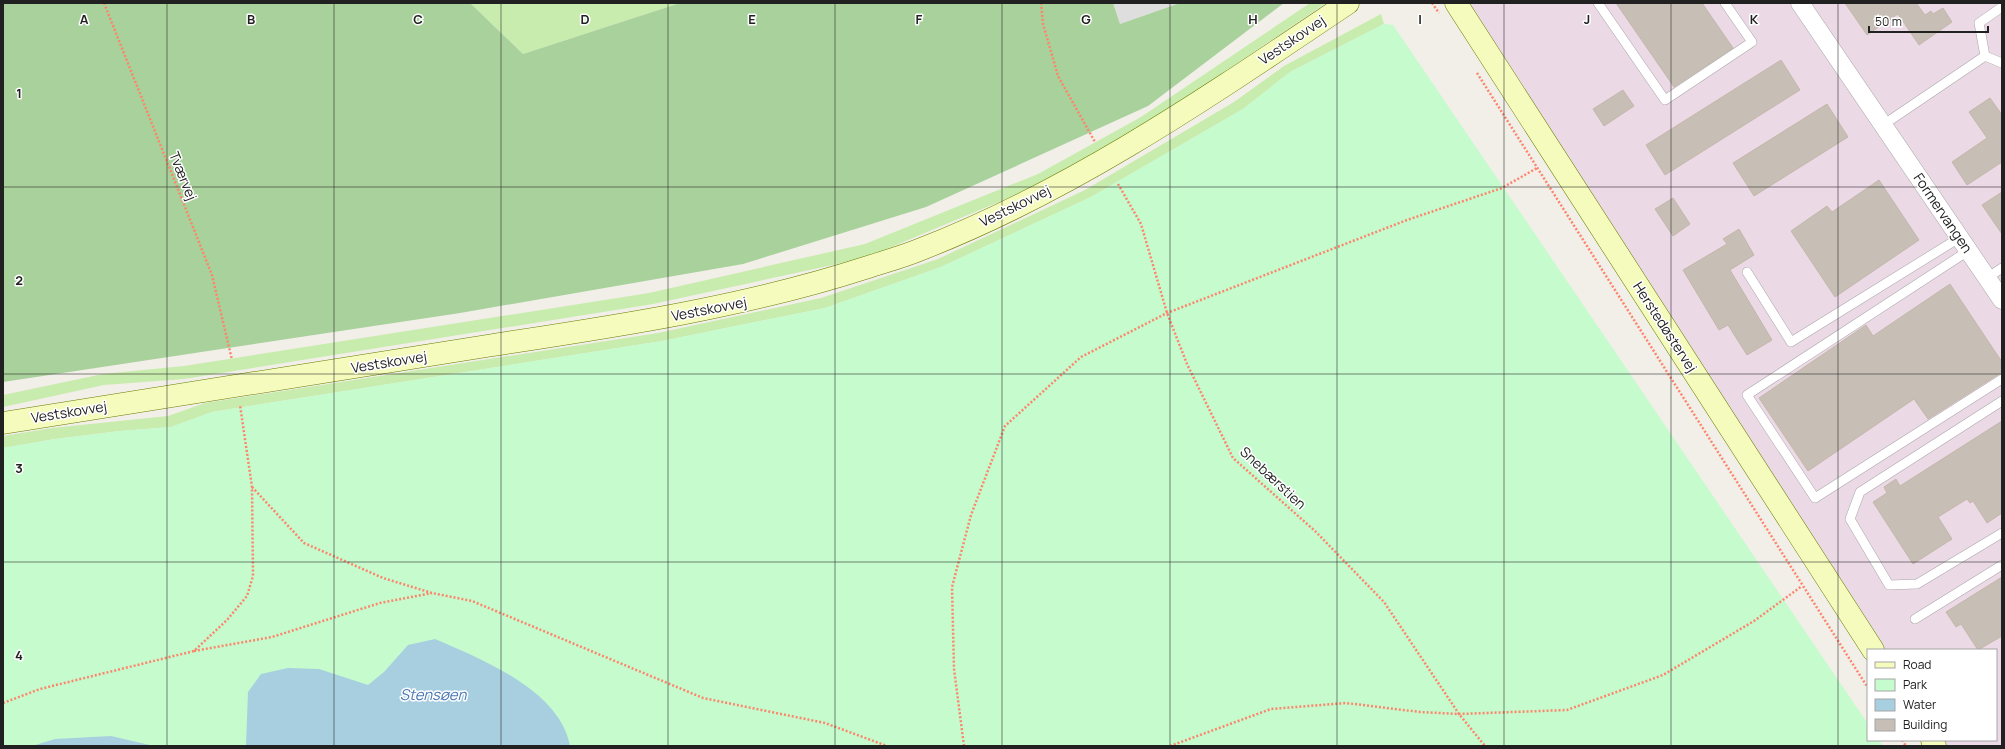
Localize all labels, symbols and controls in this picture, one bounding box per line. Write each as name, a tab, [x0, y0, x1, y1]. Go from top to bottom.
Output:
scale bar	[1869, 8, 1988, 34]
text: A	[80, 10, 89, 28]
text: B	[247, 10, 255, 28]
text: C	[413, 10, 423, 28]
text: D	[580, 10, 590, 28]
text: E	[748, 10, 756, 28]
text: F	[916, 10, 923, 28]
text: G	[1081, 10, 1091, 28]
text: H	[1248, 10, 1258, 28]
street label: Vestskovvej	[1255, 10, 1329, 69]
text: I	[1418, 10, 1422, 28]
text: J	[1584, 10, 1590, 28]
text: K	[1750, 10, 1759, 28]
text: 50 m	[1875, 13, 1902, 30]
text: 1	[16, 84, 22, 102]
street label: Tværvej	[165, 149, 202, 203]
street label: Formervangen	[1910, 169, 1977, 256]
street label: Vestskovvej	[976, 180, 1053, 231]
text: 2	[15, 271, 23, 289]
street label: Herstedøstervej	[1629, 278, 1702, 376]
street label: Vestskovvej	[670, 292, 748, 325]
street label: Vestskovvej	[350, 346, 428, 377]
street label: Vestskovvej	[30, 396, 108, 427]
street label: Snebærstien	[1236, 442, 1310, 513]
text: 3	[15, 459, 23, 477]
text: 4	[15, 646, 23, 664]
legend	[1867, 649, 1997, 741]
text: Road	[1903, 656, 1931, 673]
text: Park	[1903, 676, 1928, 693]
water label: Stensøen	[400, 684, 467, 705]
text: Water	[1903, 696, 1937, 713]
text: Building	[1903, 716, 1947, 733]

